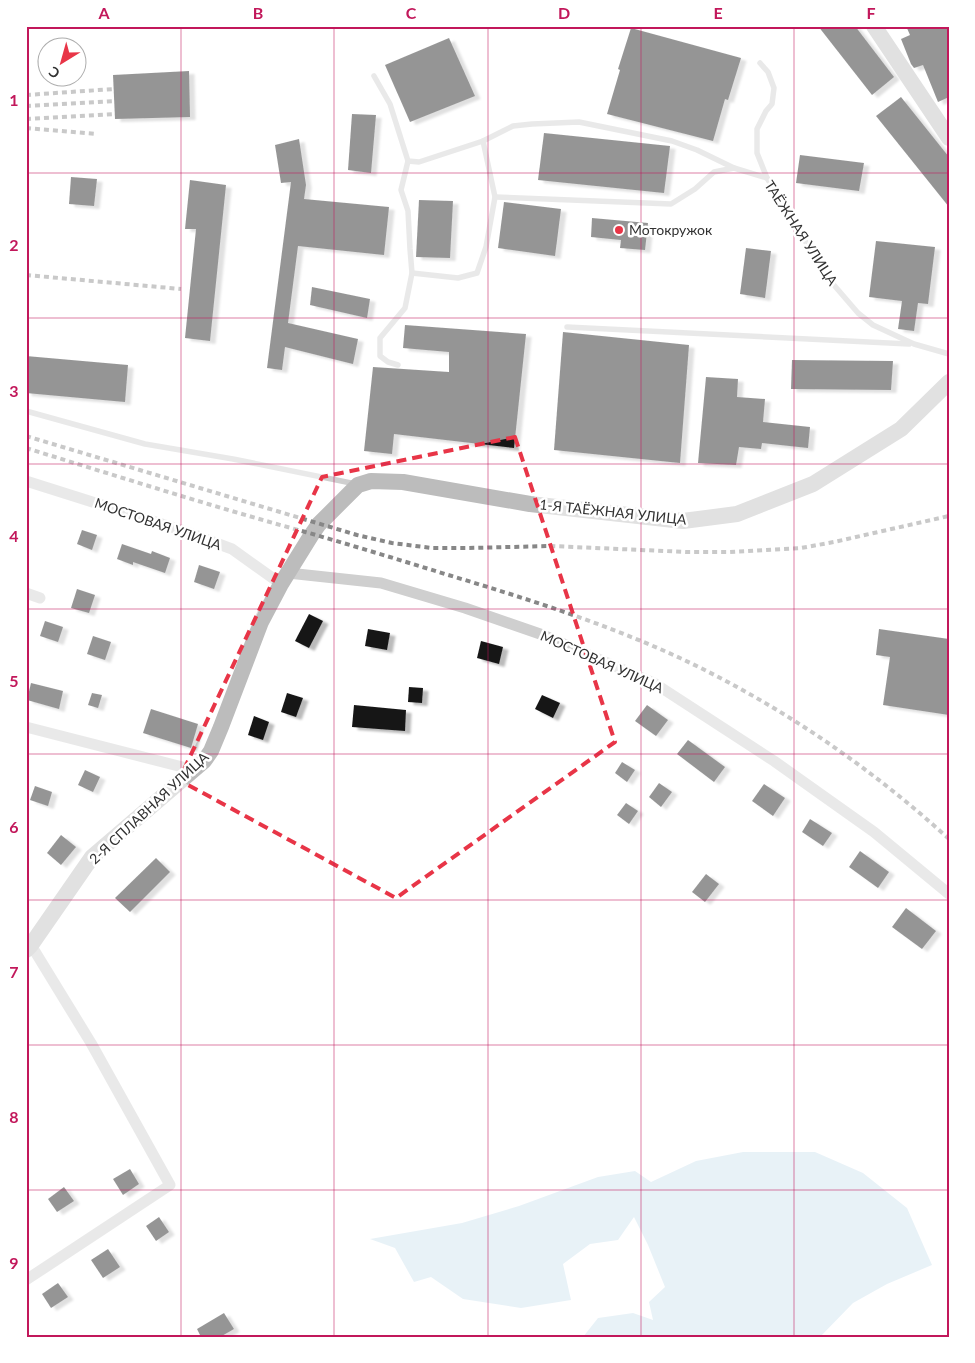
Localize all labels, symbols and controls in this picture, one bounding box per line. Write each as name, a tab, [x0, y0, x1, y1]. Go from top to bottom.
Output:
text: A	[97, 3, 110, 22]
text: B	[253, 3, 263, 22]
text: C	[406, 3, 417, 22]
text: D	[558, 3, 570, 22]
text: E	[713, 3, 723, 22]
text: F	[866, 3, 876, 22]
north arrow	[38, 38, 88, 88]
text: С	[44, 63, 63, 82]
text: 1	[9, 90, 19, 109]
street label: ТАЁЖНАЯ УЛИЦА	[761, 177, 842, 289]
place label: Мотокружок	[629, 221, 713, 238]
marker: Мотокружок	[613, 224, 625, 236]
text: 2	[9, 235, 19, 254]
text: 3	[9, 381, 19, 400]
street label: МОСТОВАЯ УЛИЦА	[93, 494, 224, 553]
street label: 1-Я ТАЁЖНАЯ УЛИЦА	[539, 495, 688, 528]
text: 4	[9, 526, 19, 545]
street label: МОСТОВАЯ УЛИЦА	[538, 627, 667, 697]
text: 5	[9, 671, 19, 690]
street label: 2-Я СПЛАВНАЯ УЛИЦА	[86, 748, 212, 867]
text: 6	[9, 817, 19, 836]
text: 7	[9, 962, 19, 981]
text: 8	[9, 1107, 19, 1126]
text: 9	[9, 1253, 19, 1272]

